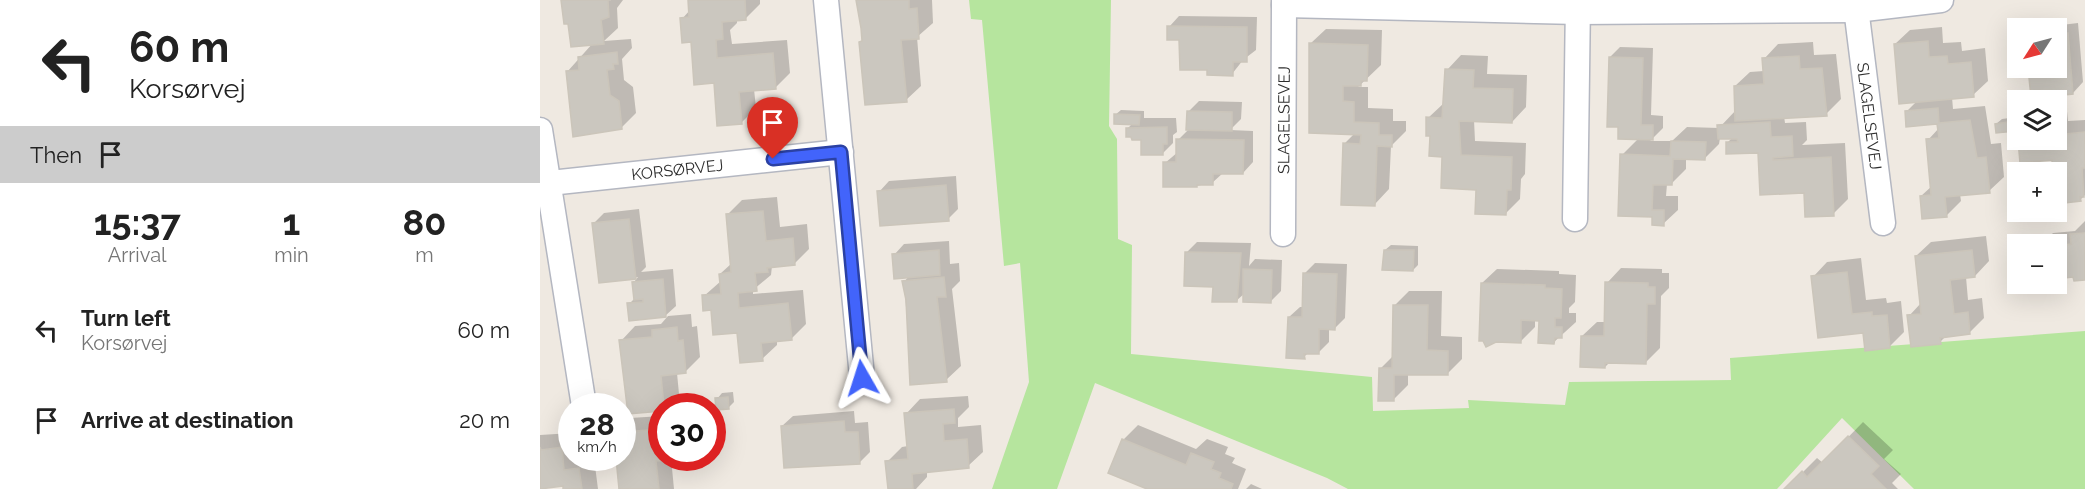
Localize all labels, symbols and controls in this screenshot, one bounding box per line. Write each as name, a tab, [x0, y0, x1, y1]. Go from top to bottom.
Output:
north arrow	[2007, 18, 2067, 78]
map controls	[2007, 18, 2067, 294]
text: 60 m	[129, 23, 229, 72]
icon: left	[30, 24, 108, 102]
street label: SLAGELSEVEJ	[1853, 61, 1886, 171]
street label: SLAGELSEVEJ	[1274, 66, 1293, 174]
text: Korsørvej	[129, 73, 245, 104]
button: layers	[2007, 90, 2067, 150]
pin	[747, 97, 798, 159]
icon: arrive	[756, 106, 789, 139]
icon: arrive	[94, 138, 127, 171]
text: Then	[30, 142, 82, 168]
street label: KORSØRVEJ	[630, 155, 724, 184]
button: +	[2007, 162, 2067, 222]
text: 15:37	[94, 201, 181, 243]
text: 1	[283, 201, 300, 243]
text: 80	[402, 201, 446, 243]
button: −	[2007, 234, 2067, 294]
text: Arrival	[108, 243, 166, 267]
text: min	[274, 243, 309, 267]
text: m	[415, 243, 434, 267]
text: Turn left	[81, 305, 171, 331]
icon: left	[30, 314, 63, 347]
text: 60 m	[457, 317, 510, 343]
text: Korsørvej	[81, 331, 167, 355]
position arrow	[830, 346, 894, 410]
speed limit sign: 30	[648, 393, 726, 471]
icon: arrive	[30, 404, 63, 437]
text: Arrive at destination	[81, 407, 294, 433]
text: 20 m	[459, 407, 510, 433]
text: 28	[579, 407, 615, 442]
text: km/h	[577, 438, 617, 456]

